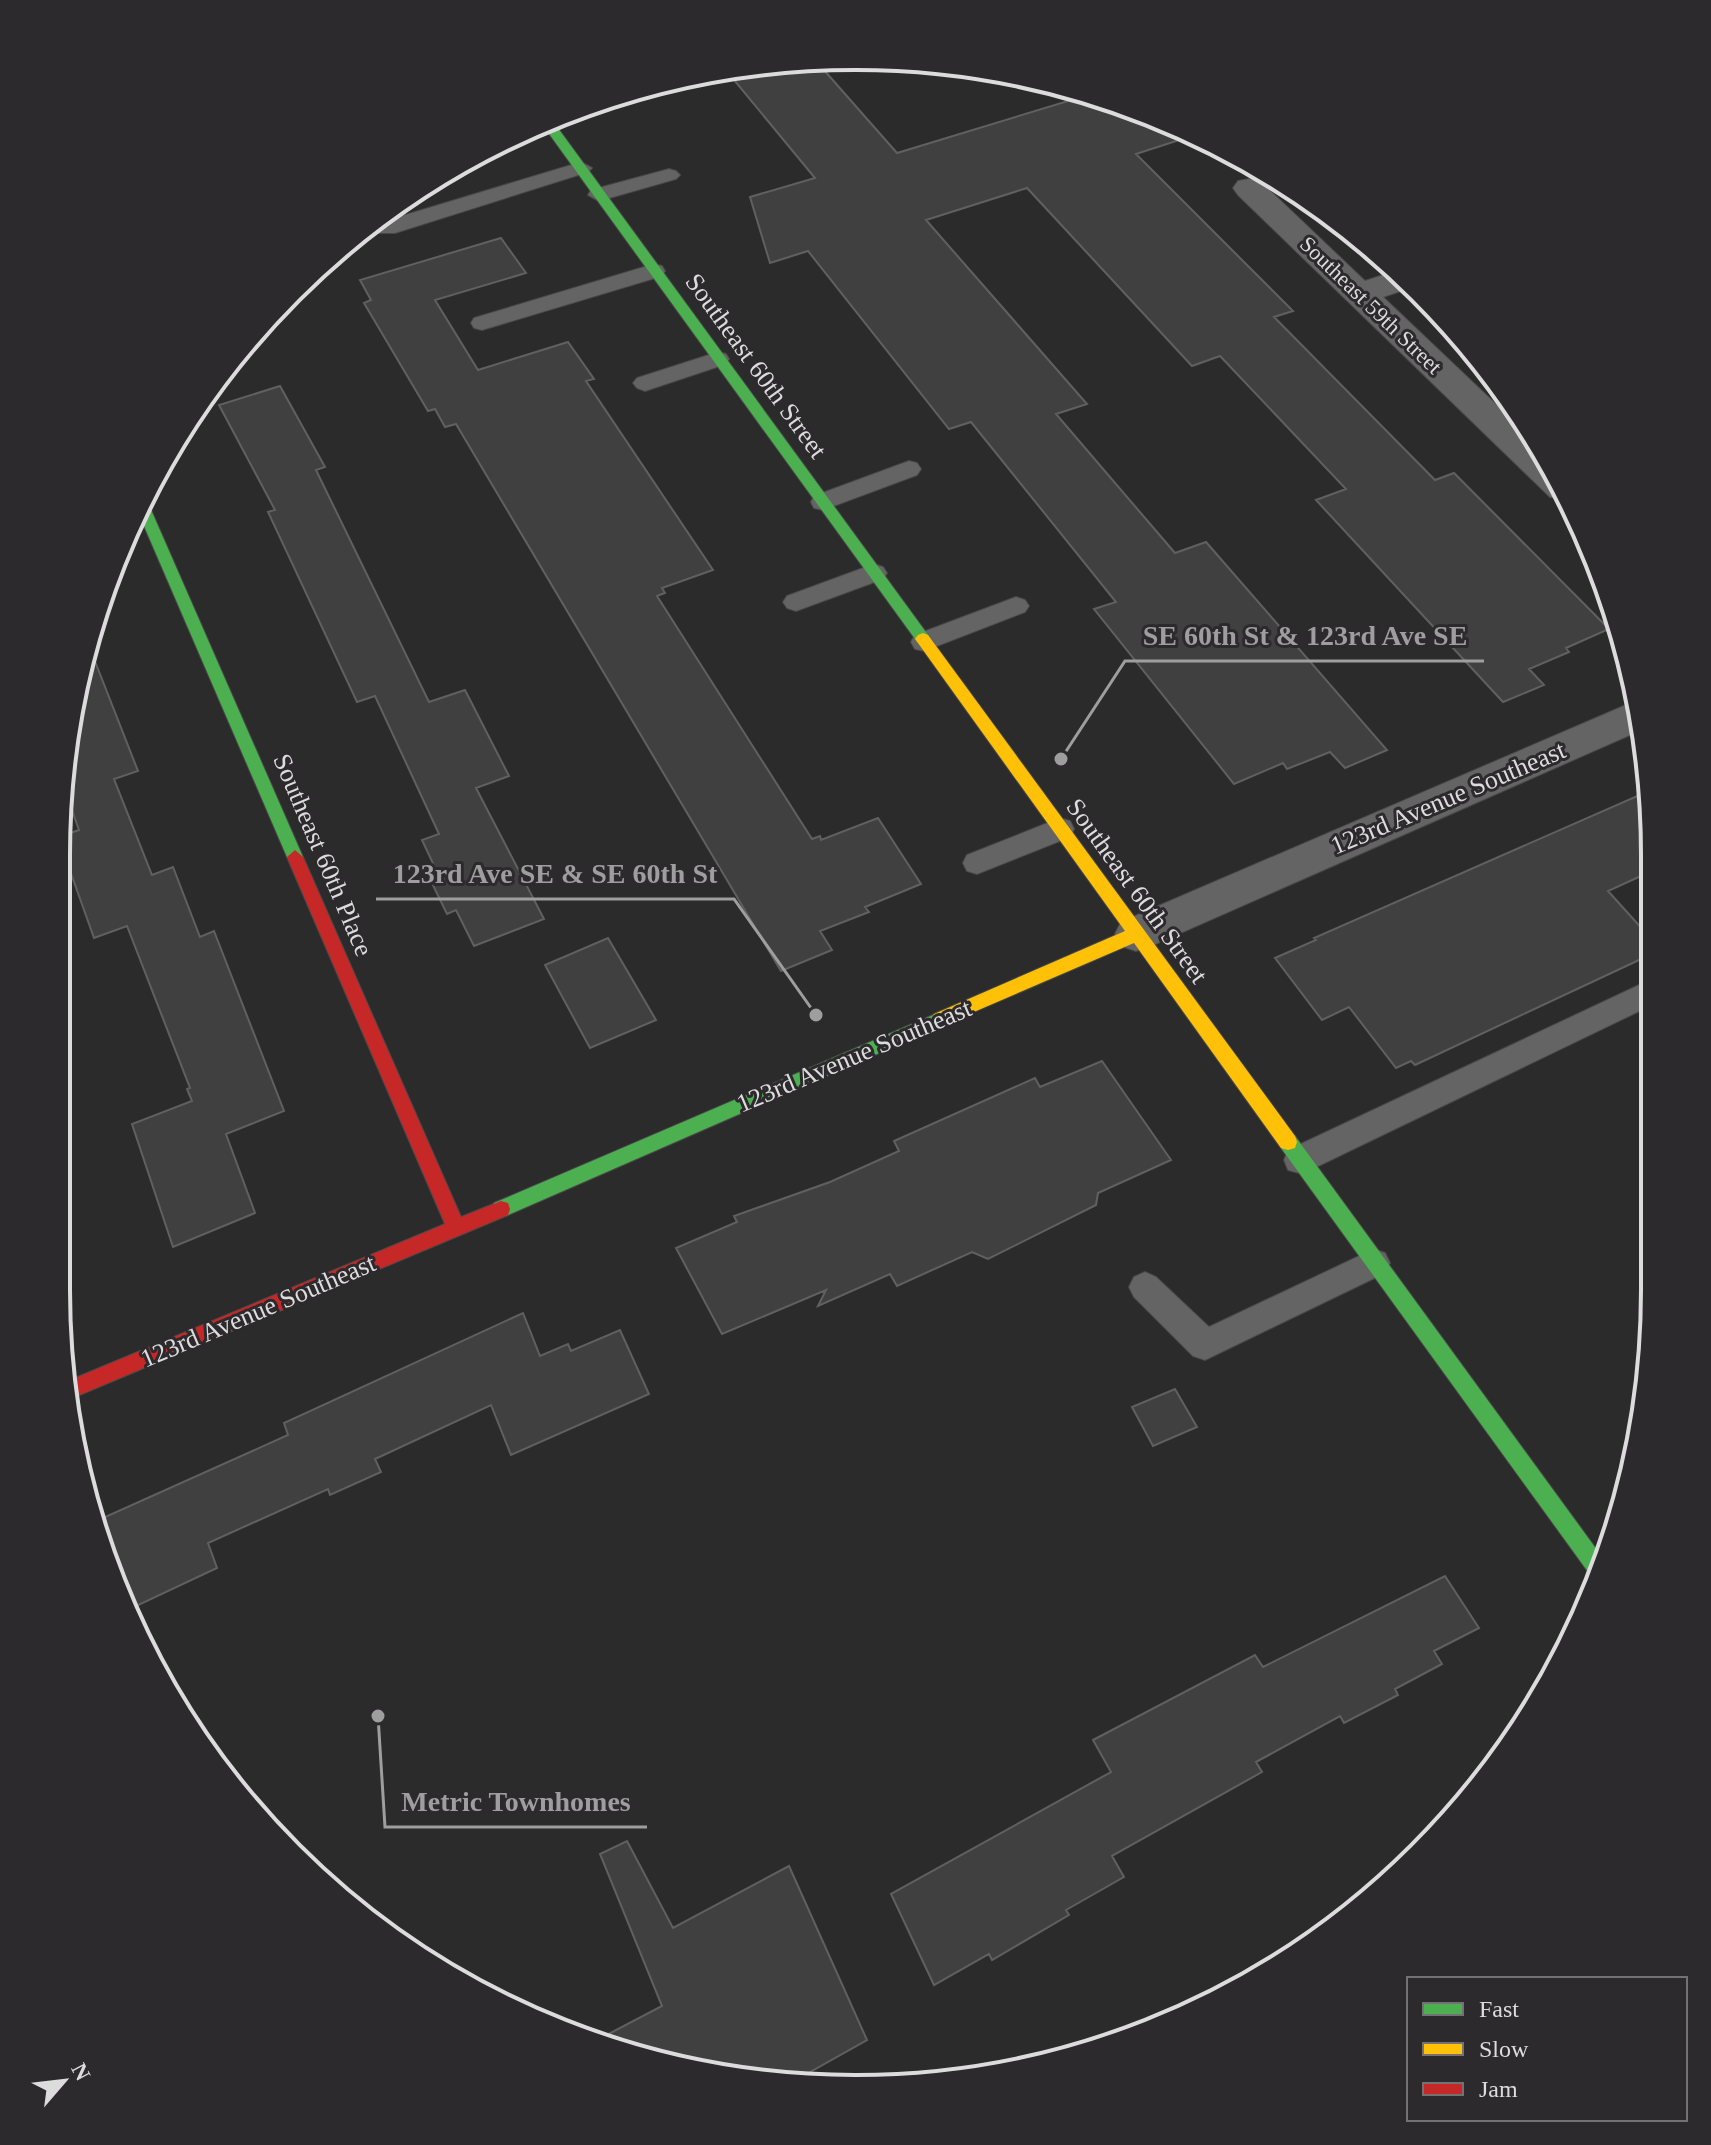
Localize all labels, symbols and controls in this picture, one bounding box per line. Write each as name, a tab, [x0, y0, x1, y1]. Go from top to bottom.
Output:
street label: Southeast 59th Street	[1295, 231, 1447, 379]
street label: Southeast 60th Street	[679, 268, 833, 465]
callout: SE 60th St & 123rd Ave SE	[1125, 609, 1484, 661]
text: SE 60th St & 123rd Ave SE	[1143, 620, 1467, 651]
street label: 123rd Avenue Southeast	[1326, 735, 1570, 861]
street label: Southeast 60th Place	[267, 750, 379, 960]
street label: Southeast 60th Street	[1060, 793, 1214, 990]
callout: 123rd Ave SE & SE 60th St	[376, 847, 734, 899]
text: 123rd Ave SE & SE 60th St	[393, 858, 718, 889]
street label: 123rd Avenue Southeast	[732, 993, 976, 1119]
street label: 123rd Avenue Southeast	[136, 1248, 380, 1374]
callout: Metric Townhomes	[385, 1775, 647, 1827]
text: Metric Townhomes	[401, 1786, 631, 1817]
legend	[1407, 1977, 1687, 2121]
text: Fast	[1479, 1996, 1519, 2022]
text: Slow	[1479, 2036, 1529, 2062]
north arrow	[24, 2041, 104, 2121]
text: N	[66, 2059, 96, 2085]
text: Jam	[1479, 2076, 1518, 2102]

